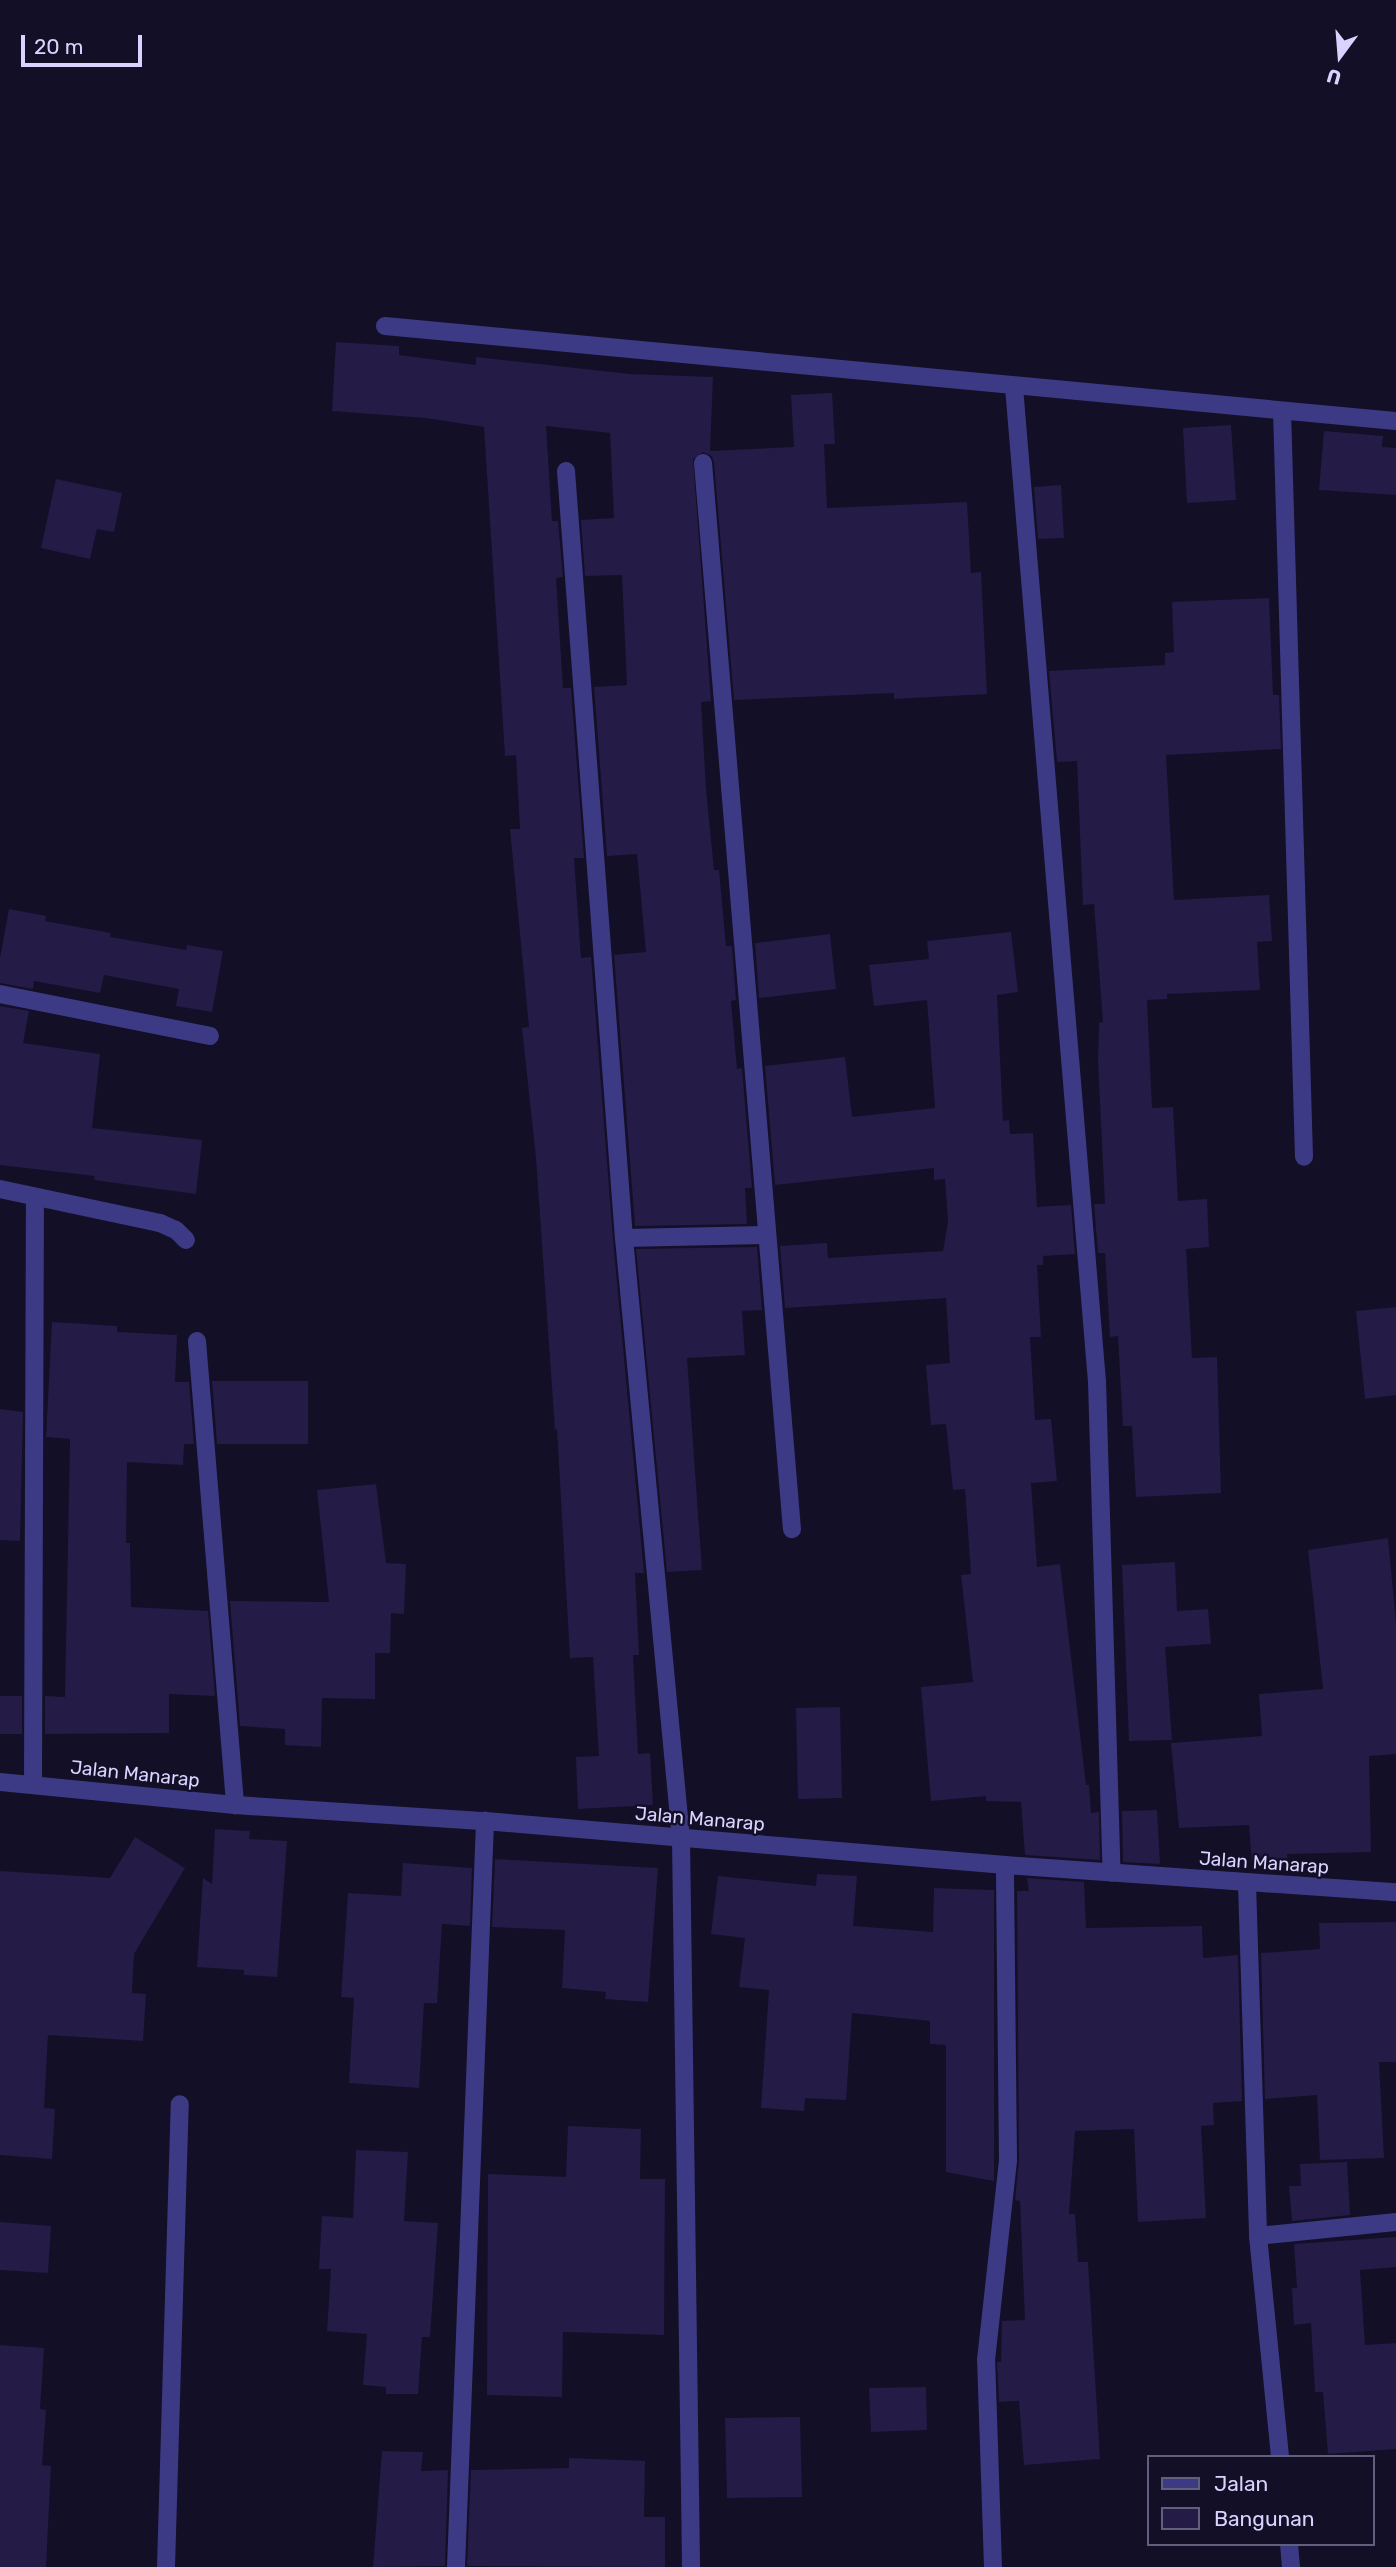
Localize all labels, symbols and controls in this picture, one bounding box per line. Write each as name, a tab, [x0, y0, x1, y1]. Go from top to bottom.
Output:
scale bar	[24, 21, 145, 65]
north arrow	[1305, 21, 1375, 91]
text: 20 m	[34, 34, 83, 59]
text: U	[1324, 64, 1344, 90]
street label: Jalan Manarap	[69, 1756, 201, 1792]
street label: Jalan Manarap	[634, 1802, 766, 1836]
street label: Jalan Manarap	[1198, 1847, 1330, 1879]
legend	[1148, 2455, 1375, 2546]
text: Jalan	[1214, 2471, 1268, 2496]
text: Bangunan	[1214, 2506, 1315, 2531]

